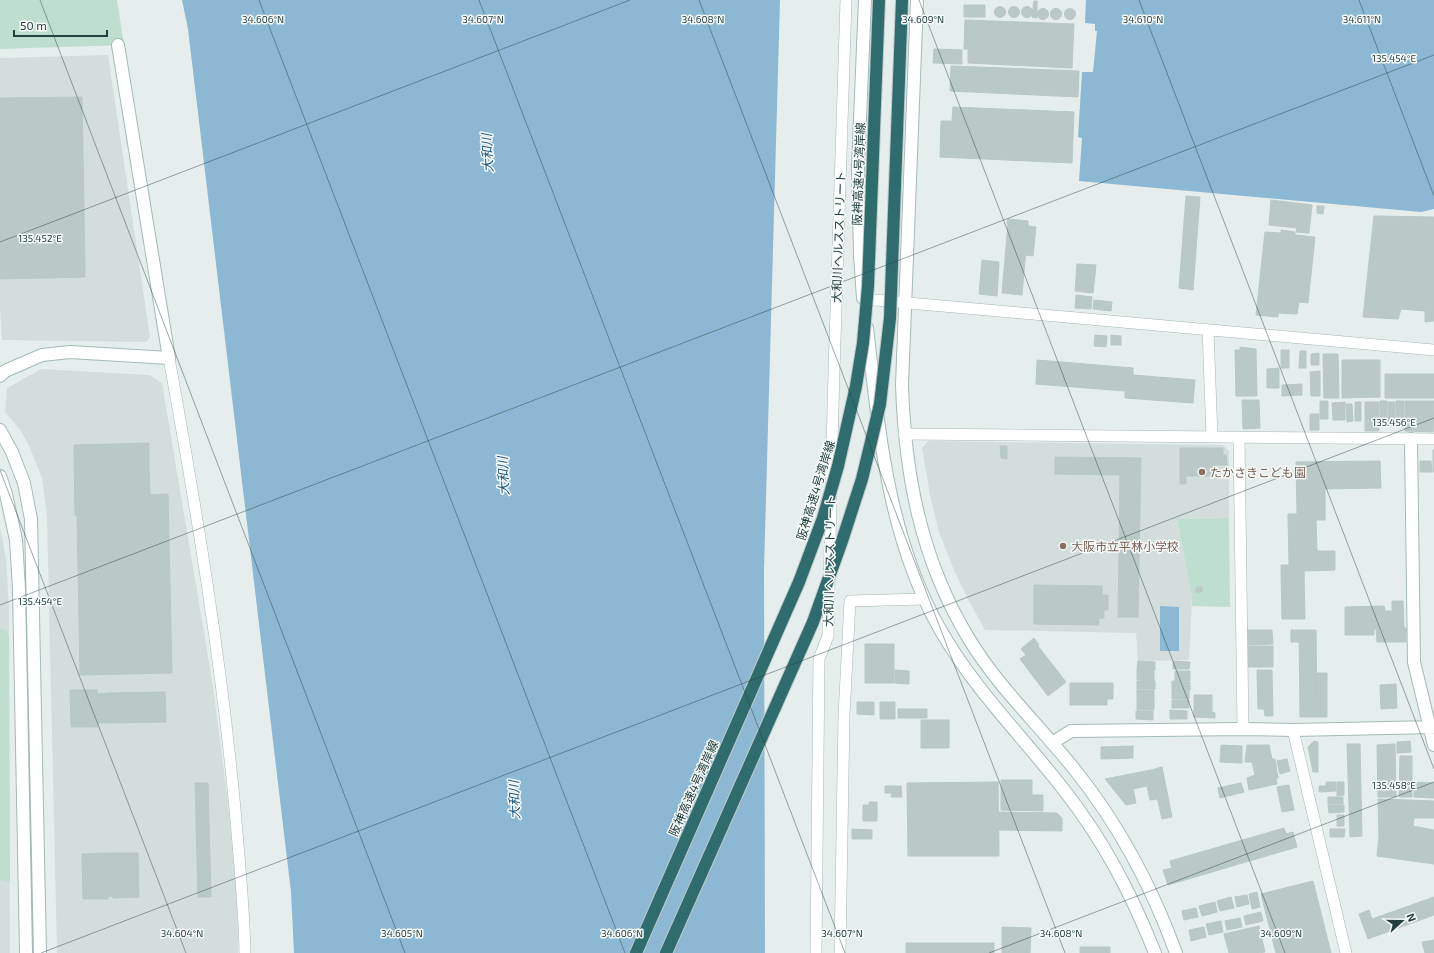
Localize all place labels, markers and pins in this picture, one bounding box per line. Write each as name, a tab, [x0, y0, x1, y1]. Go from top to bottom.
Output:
place label: たかさきこども園	[1210, 465, 1306, 479]
marker: たかさきこども園	[1197, 467, 1207, 477]
place label: 大阪市立平林小学校	[1071, 539, 1179, 553]
marker: 大阪市立平林小学校	[1058, 541, 1068, 551]

